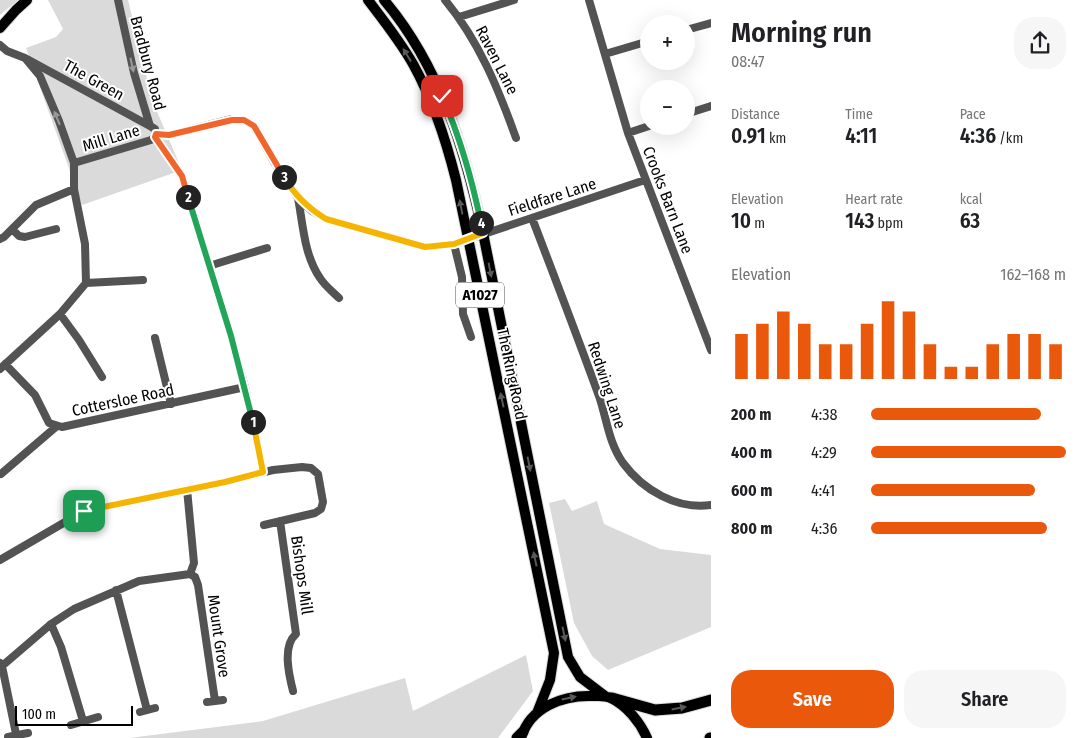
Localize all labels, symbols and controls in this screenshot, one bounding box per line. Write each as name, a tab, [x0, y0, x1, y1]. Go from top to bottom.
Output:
street label: Bradbury Road	[126, 14, 170, 112]
map controls	[640, 15, 695, 135]
button: +	[640, 15, 695, 70]
text: Morning run	[731, 16, 872, 49]
button: share	[1014, 17, 1066, 69]
street label: Raven Lane	[472, 23, 522, 98]
one-way arrow	[403, 48, 412, 61]
text: 08:47	[731, 52, 765, 71]
street label: The Green	[61, 56, 127, 104]
one-way arrow	[128, 57, 136, 72]
pin	[421, 75, 463, 117]
button: −	[640, 80, 695, 135]
icon: check	[428, 82, 456, 110]
text: Distance	[731, 106, 780, 123]
text: Time	[845, 106, 873, 123]
text: Pace	[960, 106, 986, 123]
one-way arrow	[53, 110, 60, 125]
street label: Mill Lane	[80, 120, 142, 156]
text: 0.91	[731, 123, 766, 149]
text: 4:11	[845, 123, 877, 149]
text: 4:36	[960, 123, 996, 149]
text: km	[766, 130, 786, 147]
text: /km	[996, 130, 1023, 147]
street label: Crooks Barn Lane	[639, 144, 697, 256]
pin: 3	[272, 164, 296, 190]
text: 3	[281, 169, 288, 186]
street label: Fieldfare Lane	[506, 174, 599, 220]
pin: 2	[176, 184, 200, 210]
text: 2	[185, 189, 192, 206]
text: Elevation	[731, 191, 784, 208]
text: Heart rate	[845, 191, 903, 208]
text: kcal	[960, 191, 982, 208]
one-way arrow	[457, 200, 465, 215]
text: 10	[731, 208, 751, 234]
text: 143	[845, 208, 874, 234]
text: 63	[960, 208, 980, 234]
pin: 4	[468, 210, 494, 236]
text: 4	[478, 215, 485, 232]
text: m	[751, 215, 765, 232]
text: bpm	[874, 215, 903, 232]
one-way arrow	[487, 263, 495, 279]
text: Elevation	[731, 265, 791, 284]
text: 162–168 m	[1000, 265, 1066, 284]
road number: A1027	[456, 282, 504, 308]
street label: The Ring Road	[493, 326, 531, 422]
street label: Redwing Lane	[584, 339, 630, 431]
street label: Cottersloe Road	[70, 380, 176, 420]
one-way arrow	[498, 392, 506, 408]
text: 200 m	[731, 405, 771, 424]
text: 4:38	[811, 405, 838, 424]
pin: 1	[240, 410, 266, 434]
text: 1	[251, 414, 256, 431]
text: 400 m	[731, 443, 772, 462]
text: 4:29	[811, 443, 837, 462]
one-way arrow	[525, 456, 533, 472]
text: 600 m	[731, 481, 772, 500]
text: 4:41	[811, 481, 835, 500]
pin	[63, 490, 105, 532]
icon: arrive	[70, 497, 98, 525]
text: 800 m	[731, 519, 772, 538]
text: 4:36	[811, 519, 837, 538]
street label: Bishops Mill	[287, 534, 317, 616]
one-way arrow	[531, 551, 539, 567]
street label: Mount Grove	[204, 593, 234, 679]
one-way arrow	[560, 627, 568, 643]
button: Save	[731, 670, 894, 728]
button: Share	[904, 670, 1066, 728]
one-way arrow	[562, 694, 577, 702]
scale bar	[15, 703, 132, 726]
one-way arrow	[672, 704, 687, 712]
text: 100 m	[22, 706, 56, 723]

